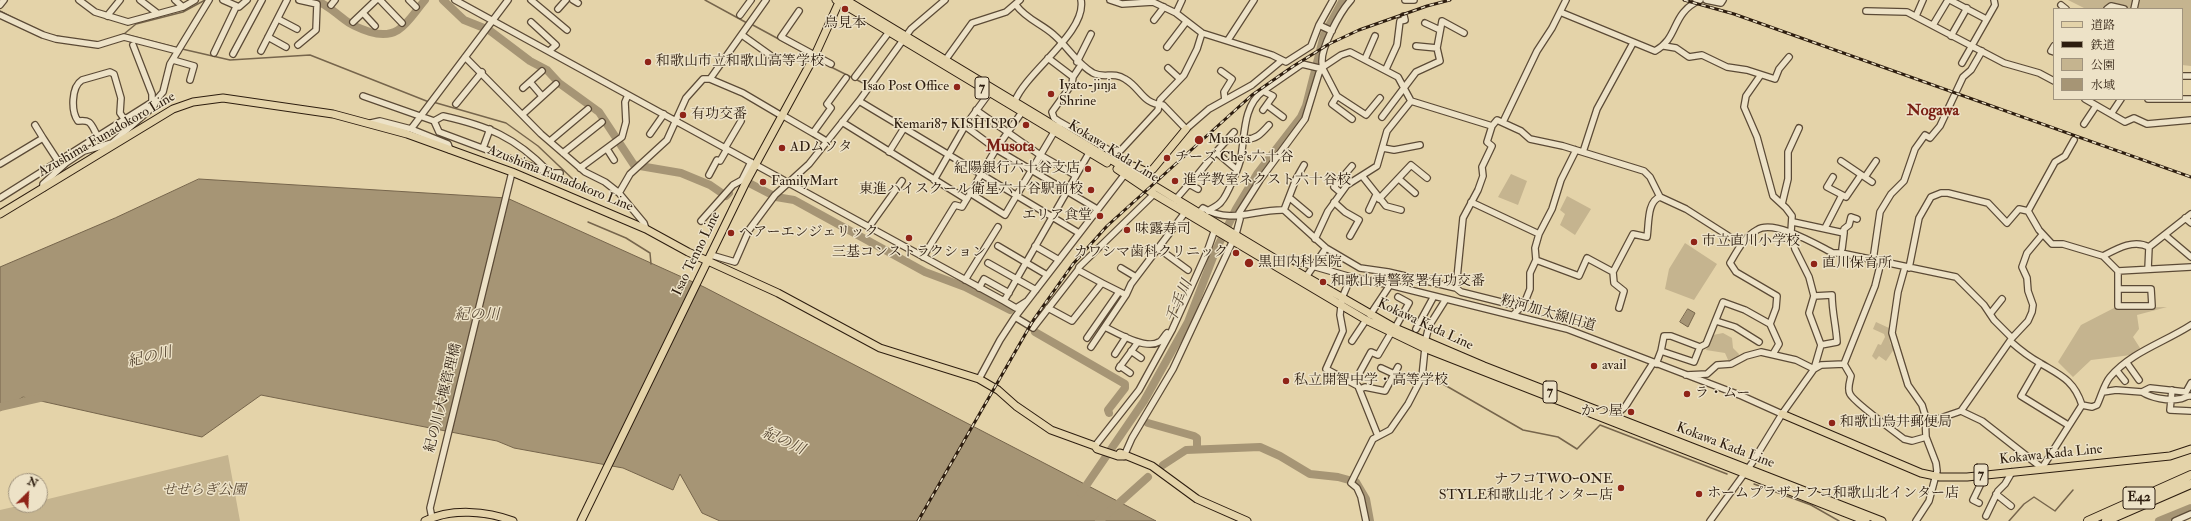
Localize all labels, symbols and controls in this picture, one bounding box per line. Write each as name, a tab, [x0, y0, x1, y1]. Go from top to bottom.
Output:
marker: 鳥見本	[840, 4, 850, 14]
legend	[2053, 8, 2183, 100]
place label: 鳥見本	[824, 16, 866, 32]
text: 道路	[2091, 18, 2115, 33]
text: 鉄道	[2091, 38, 2115, 53]
place label: 和歌山市立和歌山高等学校	[656, 54, 824, 70]
marker: 和歌山市立和歌山高等学校	[643, 57, 653, 67]
text: 公園	[2091, 58, 2115, 73]
road number: 7	[975, 77, 989, 99]
place label: Iyato-jinja Shrine	[1059, 78, 1117, 110]
text: 水域	[2091, 78, 2115, 93]
place label: Isao Post Office	[862, 79, 949, 95]
marker: Isao Post Office	[952, 82, 962, 92]
street label: Azushima Funadokoro Line	[35, 89, 179, 181]
marker: Iyato-jinja Shrine	[1046, 89, 1056, 99]
district label: Nogawa	[1907, 102, 1959, 122]
place label: 有功交番	[691, 107, 747, 123]
marker: 有功交番	[678, 110, 688, 120]
place label: Kemari87 KISHISPO	[893, 117, 1018, 133]
street label: Kokawa Kada Line	[1065, 117, 1161, 187]
marker: Kemari87 KISHISPO	[1021, 120, 1031, 130]
place label: Musota	[1208, 132, 1250, 148]
marker: Musota	[1193, 134, 1205, 146]
district label: Musota	[986, 138, 1034, 158]
place label: ADムソタ	[790, 140, 852, 156]
street label: Azushima Funadokoro Line	[485, 142, 635, 216]
marker: ADムソタ	[777, 143, 787, 153]
place label: チーズ Che's六十谷	[1175, 150, 1294, 166]
marker: チーズ Che's六十谷	[1162, 153, 1172, 163]
place label: 紀陽銀行六十谷支店	[954, 161, 1080, 177]
marker: 紀陽銀行六十谷支店	[1083, 164, 1093, 174]
place label: 進学教室ネクスト六十谷校	[1183, 173, 1351, 189]
place label: FamilyMart	[771, 174, 838, 190]
marker: 進学教室ネクスト六十谷校	[1170, 176, 1180, 186]
marker: FamilyMart	[758, 177, 768, 187]
place label: 東進ハイスクール衛星六十谷駅前校	[859, 182, 1083, 198]
marker: 東進ハイスクール衛星六十谷駅前校	[1086, 185, 1096, 195]
place label: エリア食堂	[1022, 208, 1092, 224]
street label: Isao Tenno Line	[669, 209, 725, 299]
marker: エリア食堂	[1095, 211, 1105, 221]
place label: 味露寿司	[1135, 222, 1191, 238]
place label: ヘアーエンジェリック	[739, 225, 879, 241]
marker: 味露寿司	[1122, 225, 1132, 235]
marker: ヘアーエンジェリック	[726, 228, 736, 238]
marker: 三基コンストラクション	[904, 233, 914, 243]
place label: 市立直川小学校	[1702, 234, 1800, 250]
marker: 市立直川小学校	[1689, 237, 1699, 247]
place label: 三基コンストラクション	[832, 245, 986, 261]
place label: カワシマ歯科クリニック	[1074, 245, 1228, 261]
marker: カワシマ歯科クリニック	[1231, 248, 1241, 258]
place label: 黒田内科医院	[1258, 255, 1342, 271]
place label: 直川保育所	[1822, 256, 1892, 272]
marker: 黒田内科医院	[1243, 257, 1255, 269]
marker: 直川保育所	[1809, 259, 1819, 269]
place label: 和歌山東警察署有功交番	[1331, 274, 1485, 290]
marker: 和歌山東警察署有功交番	[1318, 277, 1328, 287]
water label: 千手川	[1163, 278, 1197, 326]
street label: 粉河加太線旧道	[1499, 292, 1597, 336]
street label: Kokawa Kada Line	[1374, 295, 1476, 355]
water label: 紀の川	[455, 307, 499, 325]
street label: 紀の川大堰管理橋	[422, 342, 466, 454]
water label: 紀の川	[126, 344, 174, 372]
place label: avail	[1602, 358, 1627, 374]
marker: avail	[1589, 361, 1599, 371]
place label: 私立開智中学・高等学校	[1294, 373, 1448, 389]
marker: 私立開智中学・高等学校	[1281, 376, 1291, 386]
road number: 7	[1543, 381, 1557, 403]
place label: ラ・ムー	[1695, 386, 1750, 402]
marker: ラ・ムー	[1682, 389, 1692, 399]
place label: かつ屋	[1581, 404, 1623, 420]
marker: かつ屋	[1626, 407, 1636, 417]
place label: 和歌山鳥井郵便局	[1840, 415, 1952, 431]
marker: 和歌山鳥井郵便局	[1827, 418, 1837, 428]
street label: Kokawa Kada Line	[1674, 420, 1776, 472]
water label: 紀の川	[759, 424, 807, 460]
street label: Kokawa Kada Line	[1999, 441, 2103, 469]
road number: 7	[1974, 464, 1988, 486]
place label: ナフコTWOｰONE STYLE和歌山北インター店	[1439, 472, 1613, 504]
north arrow	[8, 473, 48, 513]
text: N	[26, 475, 40, 490]
park label: せせらぎ公園	[162, 483, 246, 499]
marker: ナフコTWOｰONE STYLE和歌山北インター店	[1616, 483, 1626, 493]
place label: ホームプラザナフコ和歌山北インター店	[1707, 486, 1959, 502]
road number: E42	[2123, 487, 2155, 509]
marker: ホームプラザナフコ和歌山北インター店	[1694, 489, 1704, 499]

